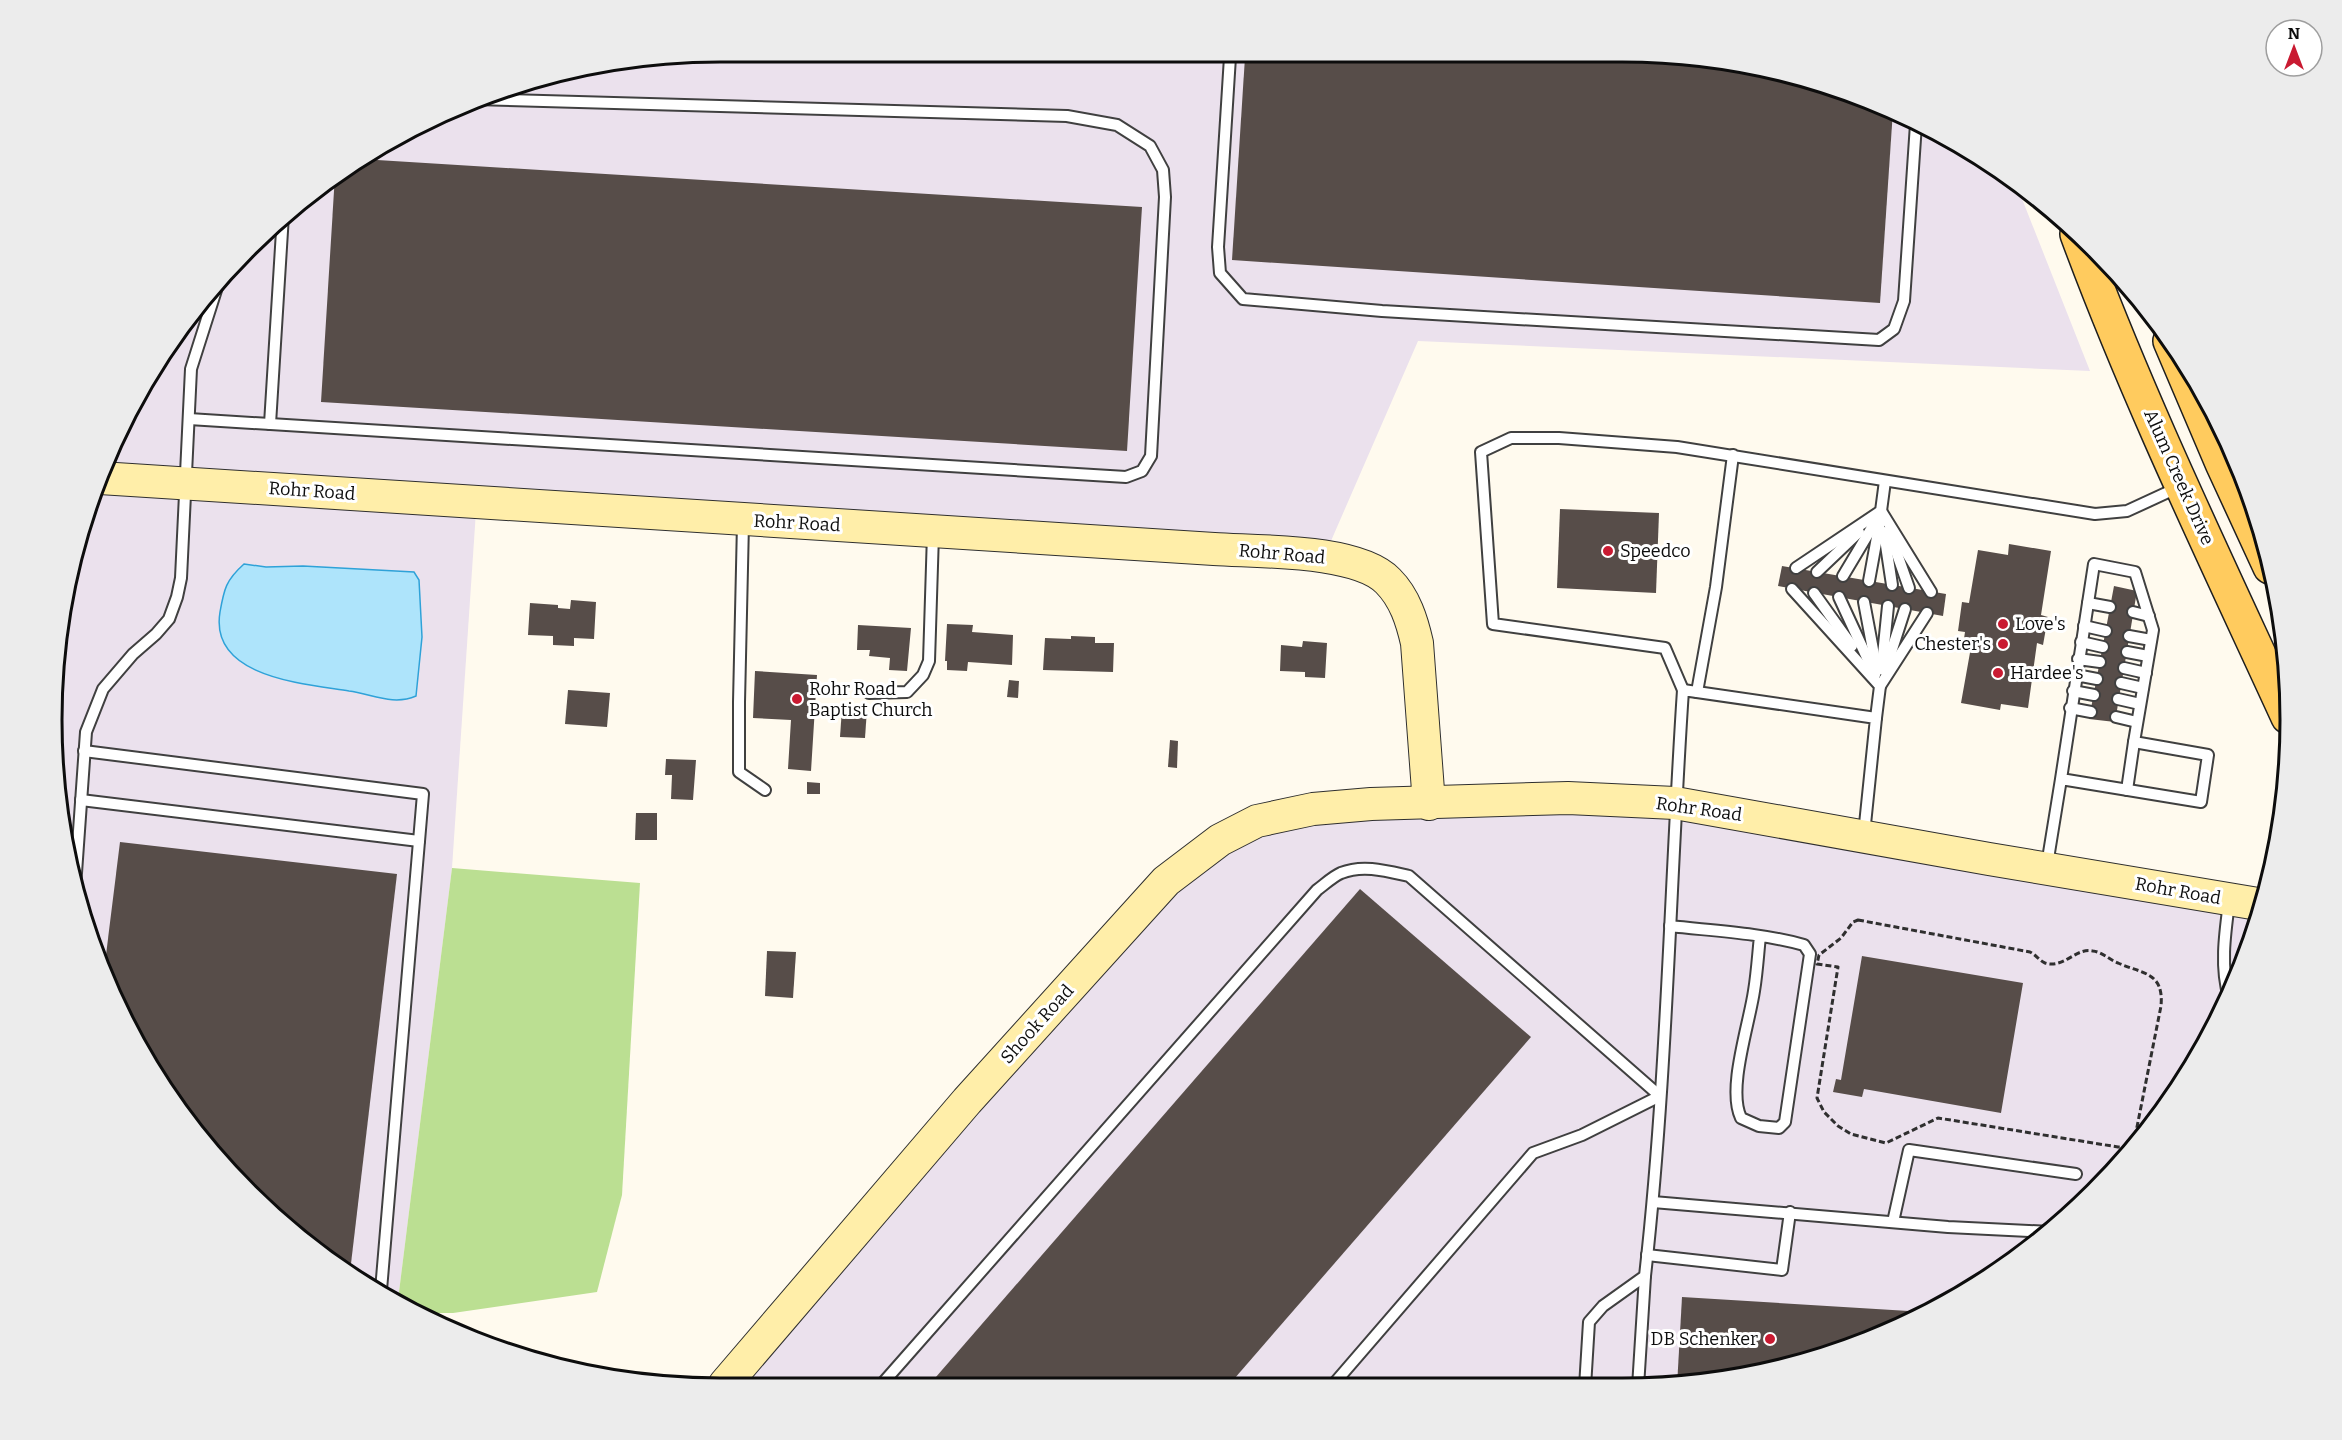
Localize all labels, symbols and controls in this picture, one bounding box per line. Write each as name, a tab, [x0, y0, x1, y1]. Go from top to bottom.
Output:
north arrow	[2264, 18, 2324, 78]
text: N	[2288, 24, 2300, 43]
street label: Alum Creek Drive	[2139, 406, 2219, 548]
street label: Rohr Road	[268, 477, 356, 505]
street label: Rohr Road	[753, 510, 841, 536]
street label: Rohr Road	[1238, 539, 1327, 569]
place label: Speedco	[1620, 540, 1691, 562]
marker: Speedco	[1601, 544, 1615, 558]
place label: Love's	[2015, 613, 2066, 635]
marker: Love's	[1996, 617, 2010, 631]
place label: Chester's	[1914, 633, 1991, 655]
marker: Chester's	[1996, 637, 2010, 651]
place label: Hardee's	[2010, 662, 2084, 684]
marker: Hardee's	[1991, 666, 2005, 680]
place label: Rohr Road Baptist Church	[809, 678, 932, 721]
marker: Rohr Road Baptist Church	[790, 692, 804, 706]
street label: Rohr Road	[1654, 792, 1744, 826]
street label: Rohr Road	[2133, 873, 2223, 909]
street label: Shook Road	[996, 980, 1078, 1068]
place label: DB Schenker	[1651, 1328, 1758, 1350]
marker: DB Schenker	[1763, 1332, 1777, 1346]

